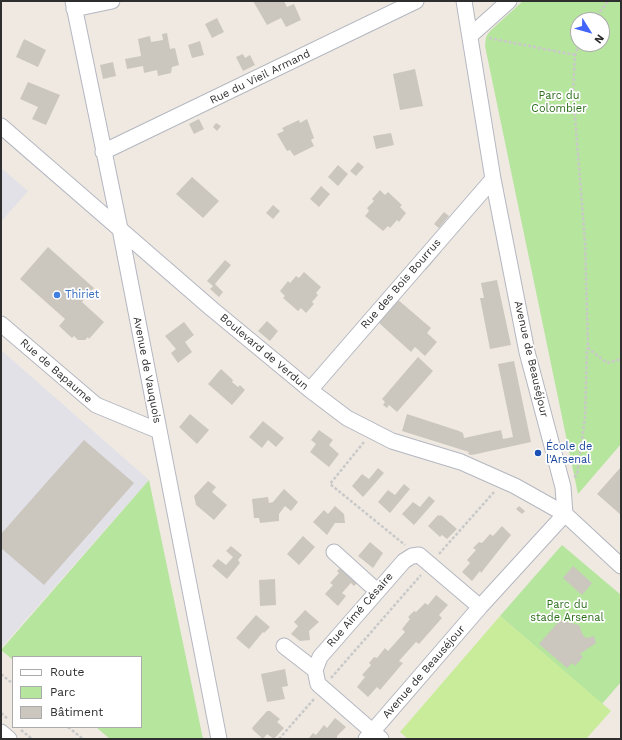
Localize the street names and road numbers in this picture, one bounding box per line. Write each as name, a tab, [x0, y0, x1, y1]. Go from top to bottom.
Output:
street label: Rue du Vieil Armand	[208, 47, 312, 107]
street label: Rue des Bois Bourrus	[358, 236, 444, 332]
street label: Avenue de Beauséjour	[511, 299, 551, 419]
street label: Boulevard de Verdun	[217, 311, 311, 393]
street label: Avenue de Vauquois	[130, 316, 164, 424]
street label: Rue de Bapaume	[17, 336, 95, 406]
street label: Rue Aimé Césaire	[324, 570, 396, 650]
street label: Avenue de Beauséjour	[380, 623, 468, 721]

